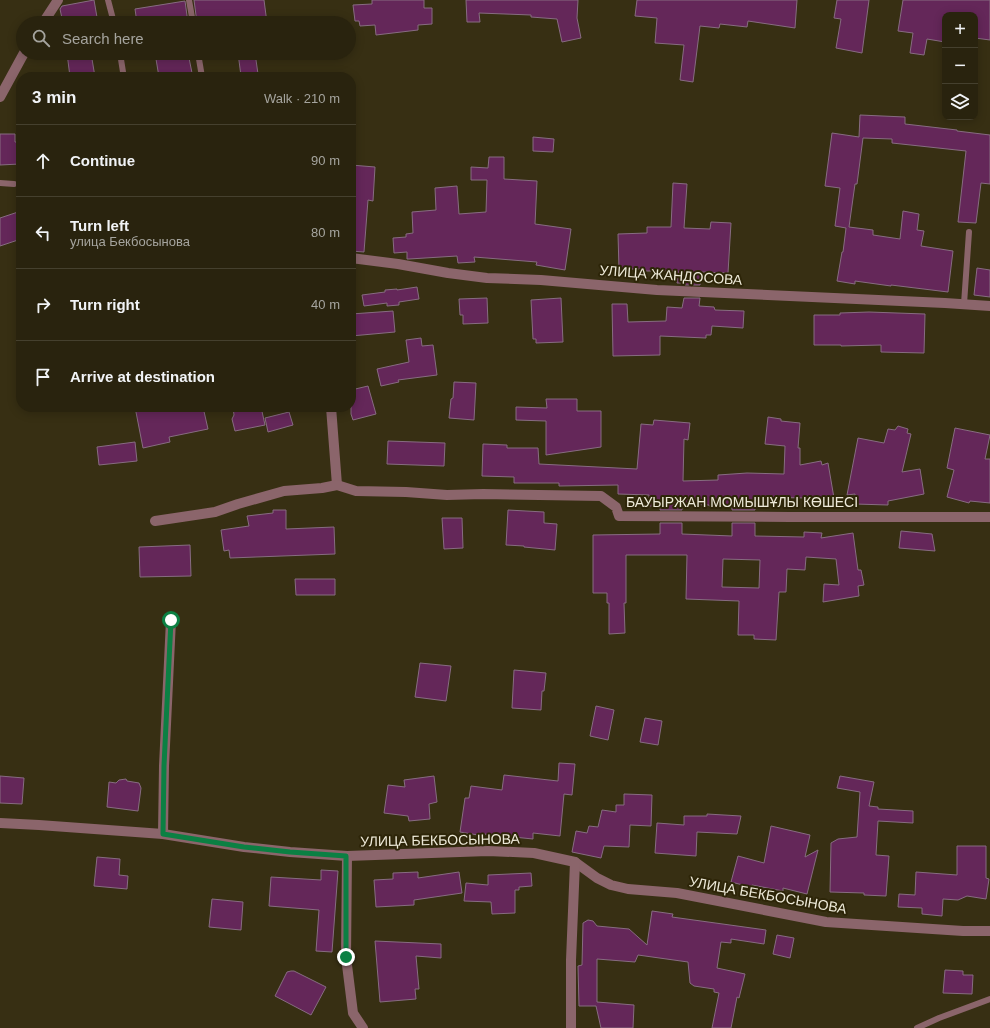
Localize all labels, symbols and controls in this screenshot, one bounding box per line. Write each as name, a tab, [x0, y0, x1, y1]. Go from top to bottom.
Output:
map controls	[942, 12, 978, 120]
button: +	[942, 12, 978, 48]
search box	[16, 16, 356, 60]
icon: search	[30, 27, 52, 49]
text: Search here	[62, 30, 144, 47]
button: −	[942, 48, 978, 84]
button: layers	[942, 84, 978, 120]
text: 3 min	[32, 88, 76, 107]
text: Walk · 210 m	[264, 91, 340, 106]
icon: ahead	[32, 150, 54, 172]
text: Continue	[70, 152, 135, 169]
text: 90 m	[311, 153, 340, 168]
text: Turn left	[70, 217, 129, 234]
icon: left	[32, 222, 54, 244]
text: 80 m	[311, 225, 340, 240]
text: улица Бекбосынова	[70, 234, 190, 249]
street label: УЛИЦА ЖАНДОСОВА	[599, 262, 743, 288]
icon: right	[32, 294, 54, 316]
text: Turn right	[70, 296, 140, 313]
text: 40 m	[311, 297, 340, 312]
icon: arrive	[32, 366, 54, 388]
text: Arrive at destination	[70, 368, 215, 385]
street label: БАУЫРЖАН МОМЫШҰЛЫ КӨШЕСІ	[626, 494, 858, 510]
route start	[162, 611, 180, 629]
street label: УЛИЦА БЕКБОСЫНОВА	[360, 831, 521, 849]
street label: УЛИЦА БЕКБОСЫНОВА	[688, 873, 849, 917]
route end	[337, 948, 355, 966]

